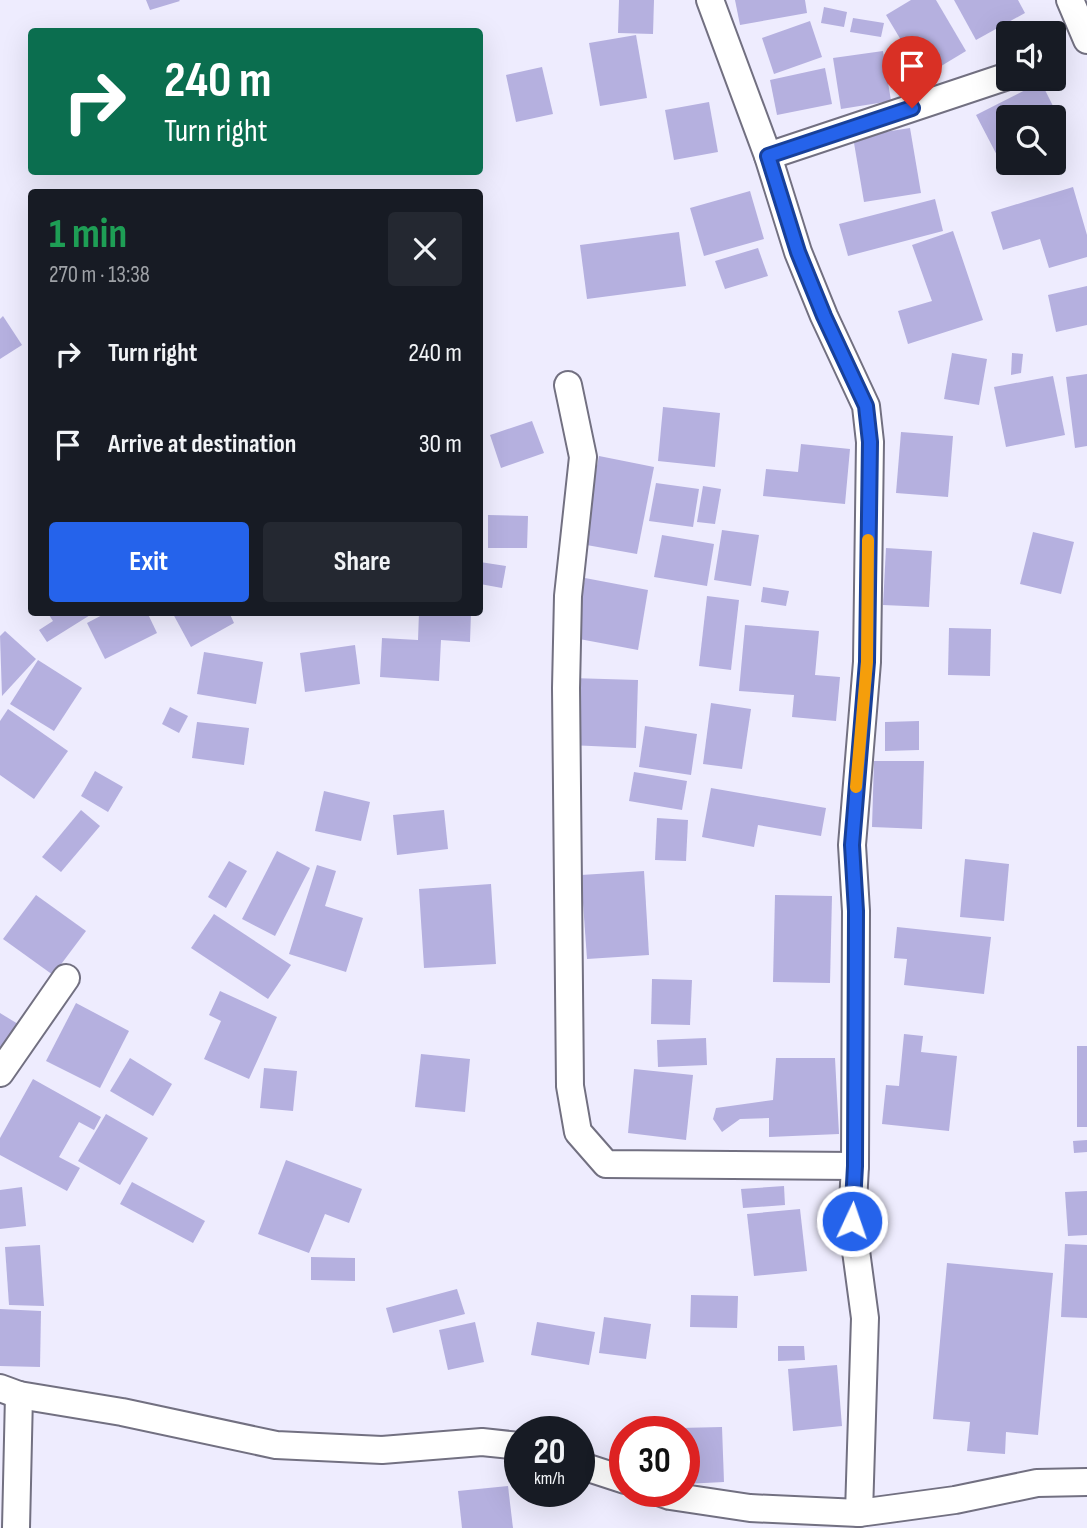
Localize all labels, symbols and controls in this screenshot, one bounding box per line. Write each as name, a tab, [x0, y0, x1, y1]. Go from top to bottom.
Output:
map controls	[996, 21, 1066, 175]
button: sound	[996, 21, 1066, 91]
pin	[882, 36, 942, 108]
icon: arrive	[893, 47, 931, 85]
text: 240 m	[164, 52, 272, 111]
icon: right	[49, 56, 140, 147]
button: search	[996, 105, 1066, 175]
text: Turn right	[164, 112, 268, 151]
text: 1 min	[49, 209, 127, 260]
button: close	[388, 212, 462, 286]
text: 270 m · 13:38	[49, 261, 150, 289]
icon: right	[49, 335, 87, 373]
text: Turn right	[108, 338, 197, 369]
text: 240 m	[408, 338, 462, 369]
icon: arrive	[49, 426, 87, 464]
text: Arrive at destination	[108, 429, 296, 460]
text: 30 m	[419, 429, 462, 460]
button: Exit	[49, 522, 249, 602]
button: Share	[263, 522, 462, 602]
position arrow	[815, 1184, 889, 1258]
speed limit sign: 30	[609, 1416, 700, 1507]
text: 20	[534, 1431, 566, 1474]
text: km/h	[534, 1468, 565, 1489]

